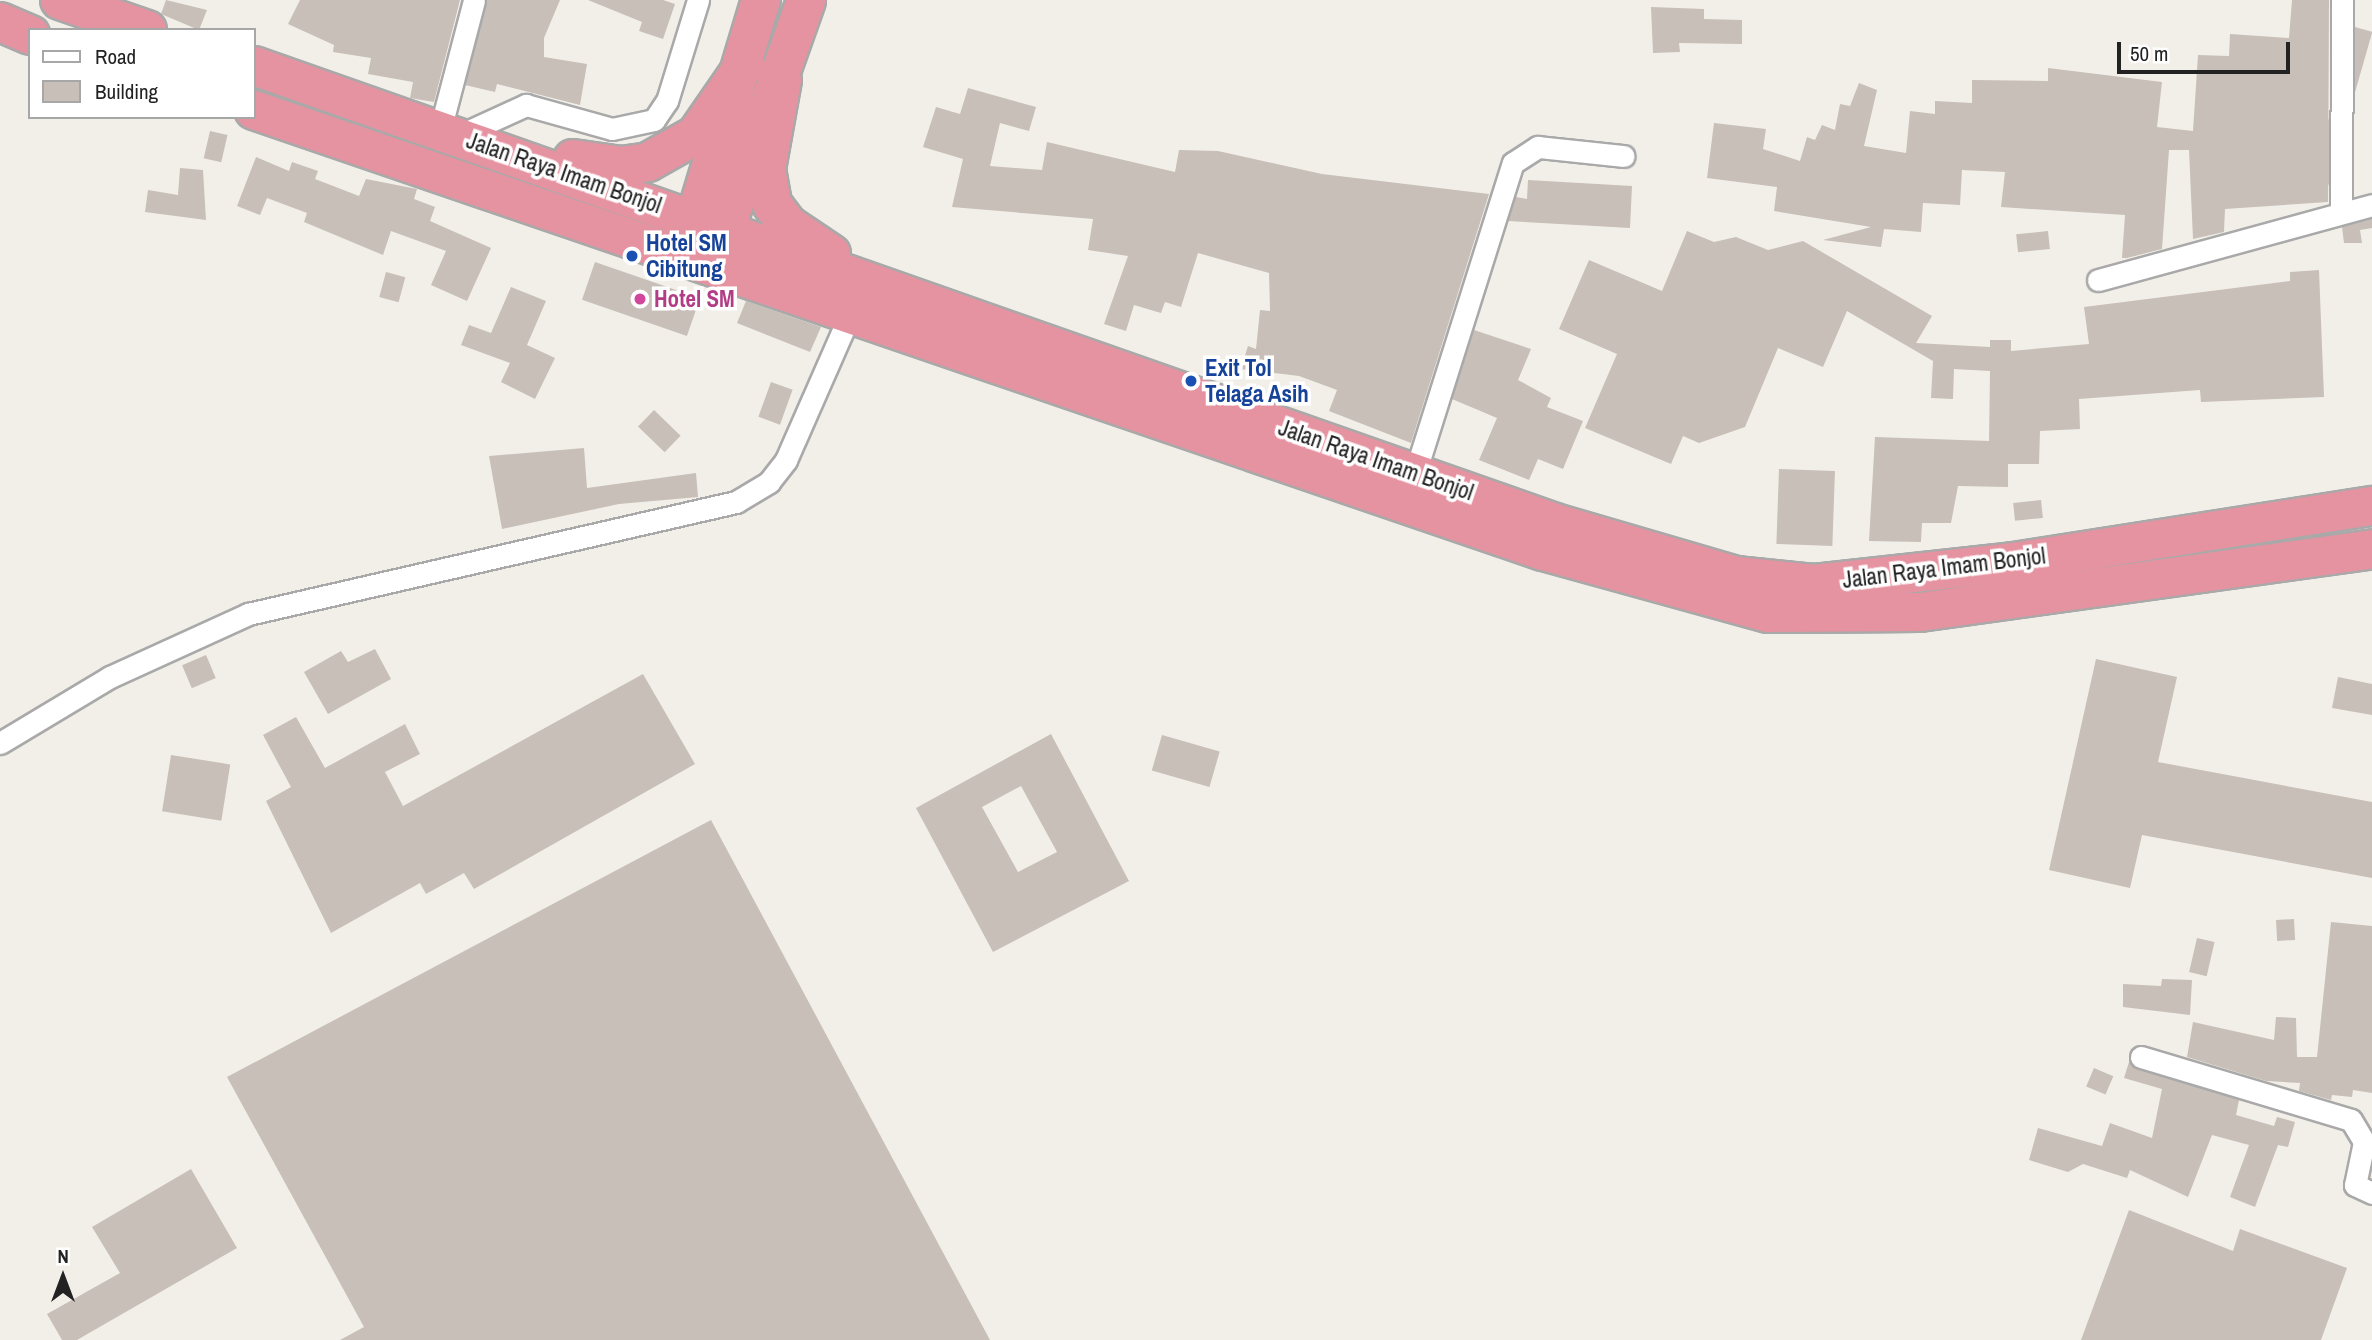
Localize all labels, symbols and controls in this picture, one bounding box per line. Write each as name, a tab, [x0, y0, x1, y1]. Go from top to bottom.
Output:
legend	[28, 28, 256, 119]
scale bar	[2120, 28, 2293, 72]
text: 50 m	[2130, 39, 2168, 68]
text: Road	[95, 42, 136, 71]
text: Building	[95, 77, 158, 106]
street label: Jalan Raya Imam Bonjol	[463, 127, 665, 219]
place label: Hotel SM Cibitung	[646, 229, 727, 283]
marker: Hotel SM Cibitung	[624, 248, 640, 264]
place label: Hotel SM	[654, 285, 735, 313]
marker: Hotel SM	[632, 291, 648, 307]
place label: Exit Tol Telaga Asih	[1205, 354, 1309, 408]
marker: Exit Tol Telaga Asih	[1183, 373, 1199, 389]
street label: Jalan Raya Imam Bonjol	[1275, 414, 1477, 506]
street label: Jalan Raya Imam Bonjol	[1841, 542, 2047, 594]
north arrow	[28, 1242, 98, 1312]
text: N	[57, 1243, 69, 1269]

